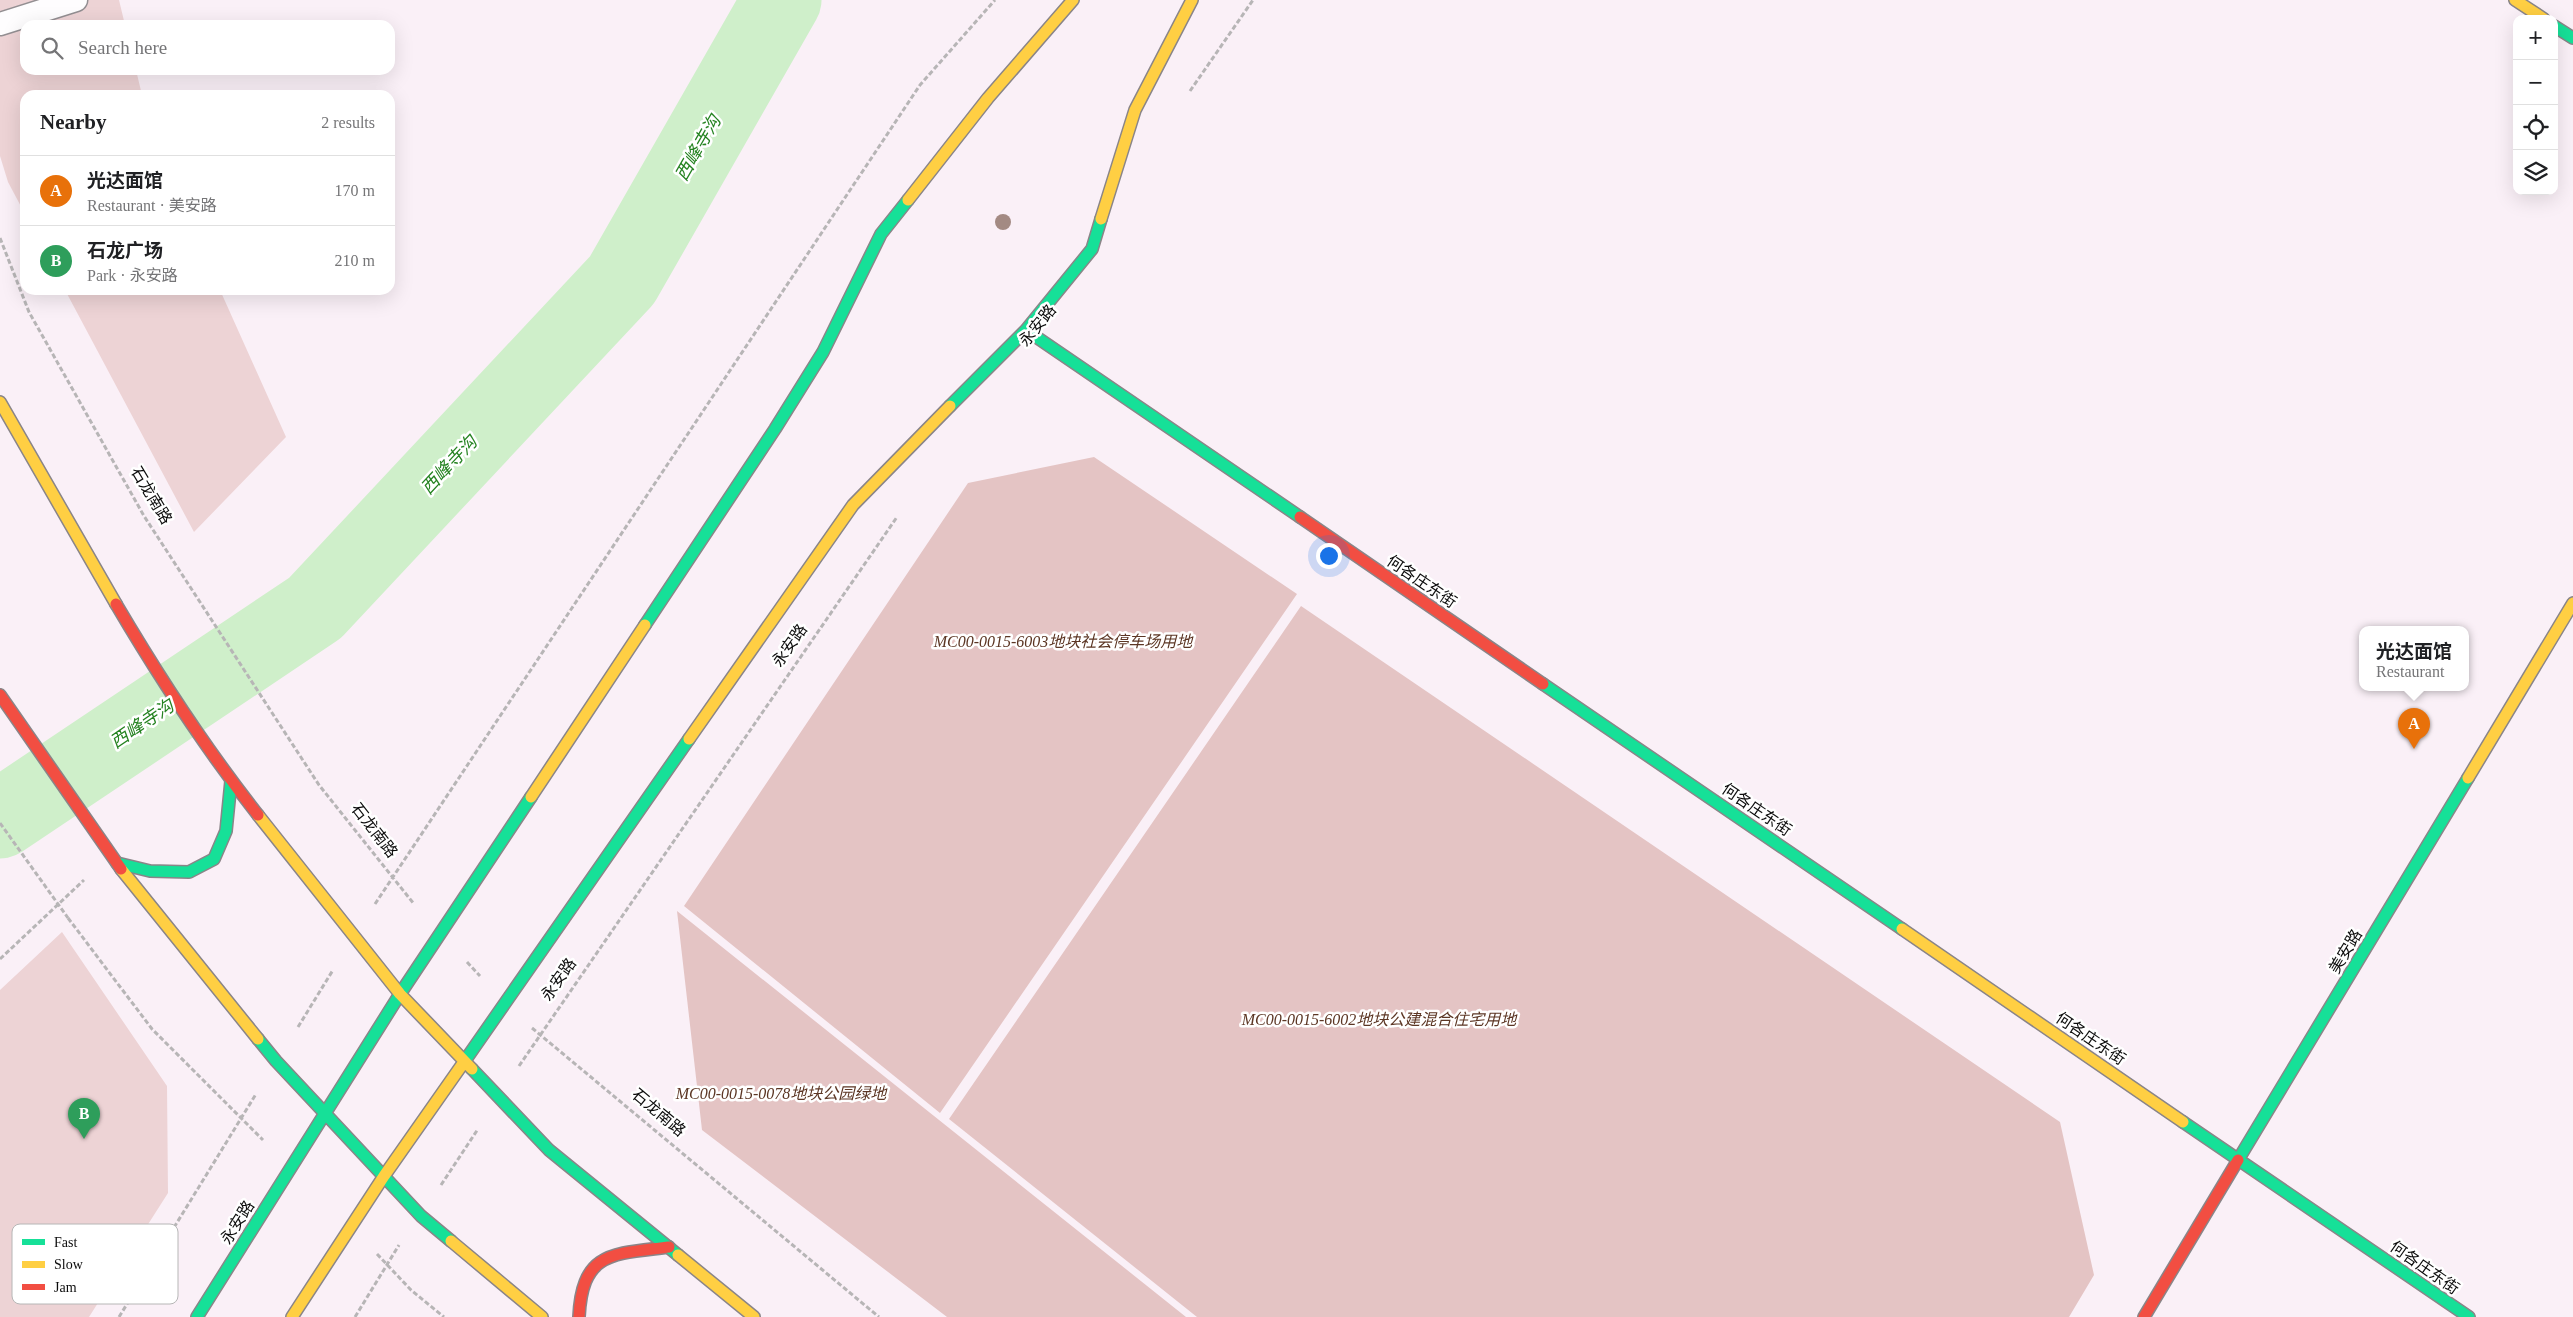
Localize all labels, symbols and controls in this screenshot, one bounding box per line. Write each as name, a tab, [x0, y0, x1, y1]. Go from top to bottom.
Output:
map controls	[2513, 15, 2558, 195]
button: +	[2513, 15, 2558, 60]
search box	[20, 20, 395, 75]
icon: search	[38, 34, 66, 62]
text: Search here	[78, 37, 167, 58]
button: −	[2513, 60, 2558, 105]
button: locate	[2513, 105, 2558, 150]
text: Nearby	[40, 110, 107, 134]
water label: 西峰寺沟	[671, 110, 726, 184]
text: 2 results	[321, 114, 375, 131]
button: layers	[2513, 150, 2558, 195]
text: 光达面馆	[87, 170, 163, 191]
text: A	[50, 182, 62, 199]
text: 170 m	[335, 182, 375, 199]
text: Restaurant · 美安路	[87, 197, 217, 214]
text: 石龙广场	[87, 240, 163, 261]
text: B	[51, 252, 61, 269]
text: 210 m	[335, 252, 375, 269]
text: Park · 永安路	[87, 267, 178, 284]
street label: 永安路	[1016, 301, 1059, 349]
water label: 西峰寺沟	[417, 430, 482, 498]
street label: 石龙南路	[128, 463, 175, 527]
your location	[1316, 543, 1342, 569]
street label: 何各庄东街	[1384, 552, 1460, 611]
street label: 永安路	[769, 621, 810, 670]
popup	[2359, 626, 2469, 691]
park label: MC00-0015-6003地块社会停车场用地	[933, 633, 1194, 650]
text: 光达面馆	[2376, 641, 2452, 662]
text: Restaurant	[2376, 663, 2444, 680]
water label: 西峰寺沟	[107, 694, 179, 752]
pin: A	[2398, 708, 2430, 749]
street label: 何各庄东街	[1719, 780, 1795, 839]
street label: 石龙南路	[348, 800, 401, 861]
street label: 美安路	[2326, 926, 2365, 976]
street label: 永安路	[538, 955, 579, 1004]
street label: 何各庄东街	[2053, 1009, 2129, 1068]
park label: MC00-0015-6002地块公建混合住宅用地	[1241, 1011, 1518, 1028]
street label: 石龙南路	[629, 1085, 689, 1139]
park label: MC00-0015-0078地块公园绿地	[675, 1085, 888, 1102]
pin: B	[68, 1098, 100, 1139]
street label: 永安路	[217, 1197, 257, 1247]
legend	[12, 1224, 178, 1304]
text: Fast	[54, 1235, 77, 1250]
street label: 何各庄东街	[2387, 1237, 2462, 1297]
text: Slow	[54, 1257, 84, 1272]
text: Jam	[54, 1280, 77, 1295]

